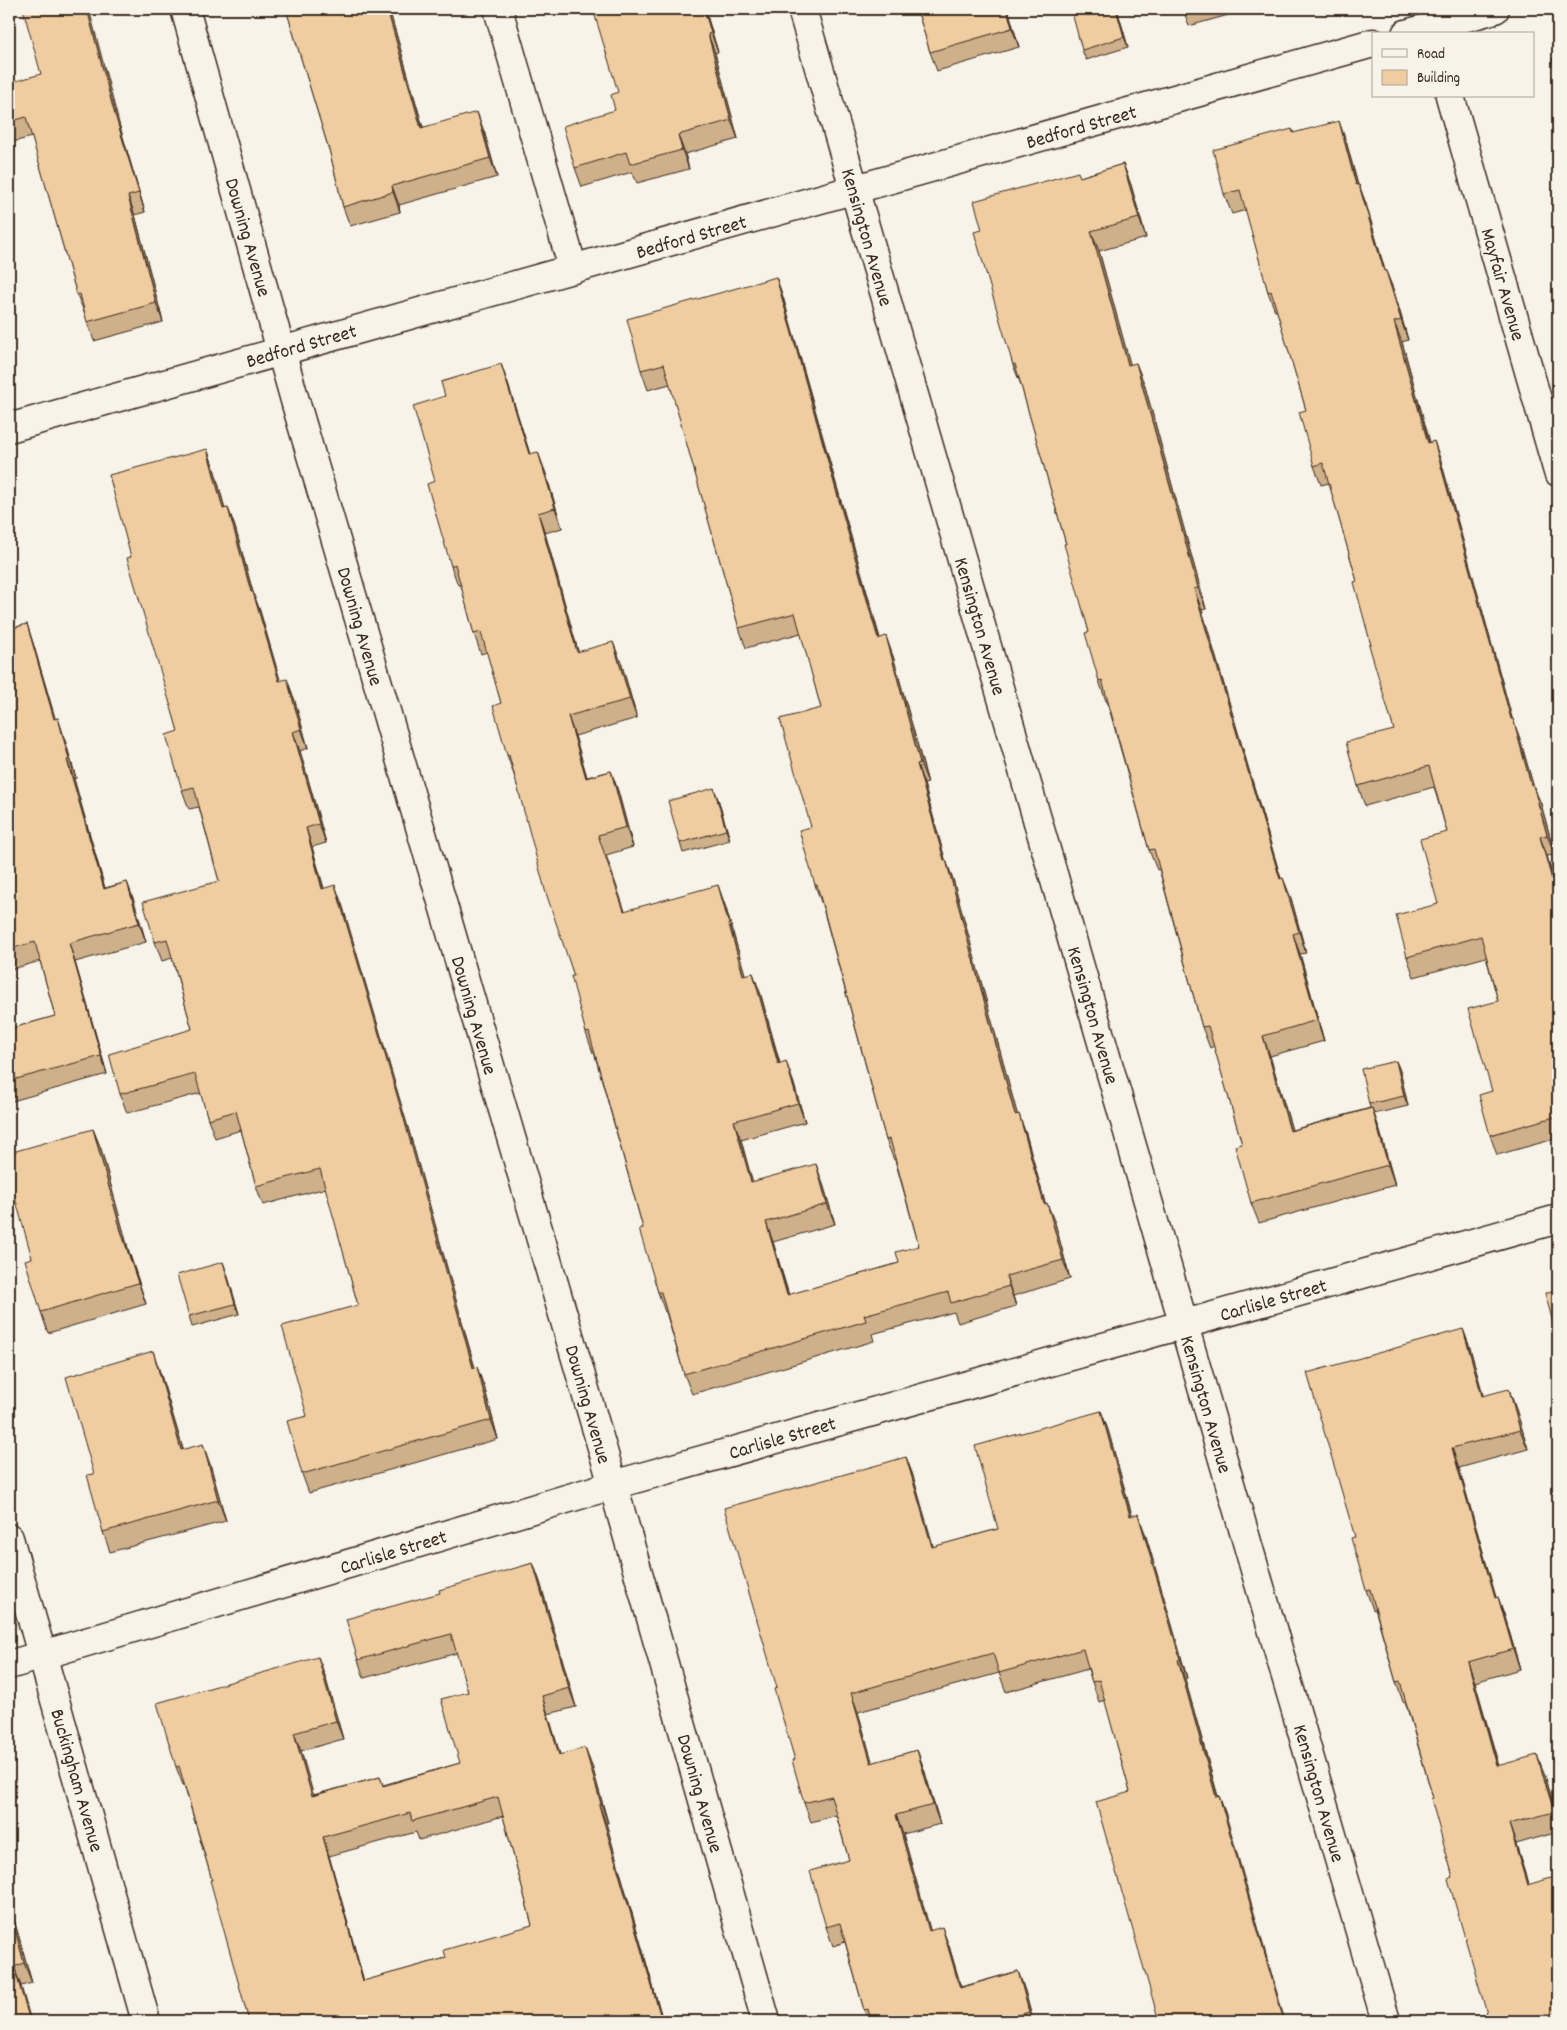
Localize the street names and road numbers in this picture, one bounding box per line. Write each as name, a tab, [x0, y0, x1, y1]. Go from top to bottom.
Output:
street label: Bedford Street	[1023, 100, 1140, 158]
street label: Kensington Avenue	[832, 166, 898, 310]
street label: Downing Avenue	[216, 175, 276, 301]
street label: Bedford Street	[633, 210, 750, 268]
street label: Mayfair Avenue	[1472, 225, 1531, 345]
street label: Bedford Street	[243, 319, 360, 377]
street label: Kensington Avenue	[945, 555, 1011, 699]
street label: Downing Avenue	[328, 564, 388, 690]
street label: Kensington Avenue	[1058, 944, 1124, 1088]
street label: Downing Avenue	[442, 953, 502, 1079]
street label: Carlisle Street	[1217, 1273, 1331, 1331]
street label: Kensington Avenue	[1171, 1333, 1237, 1477]
street label: Downing Avenue	[556, 1342, 616, 1468]
street label: Carlisle Street	[726, 1411, 840, 1469]
street label: Carlisle Street	[337, 1524, 451, 1583]
street label: Buckingham Avenue	[41, 1706, 109, 1856]
street label: Kensington Avenue	[1284, 1722, 1350, 1866]
street label: Downing Avenue	[668, 1731, 728, 1857]

